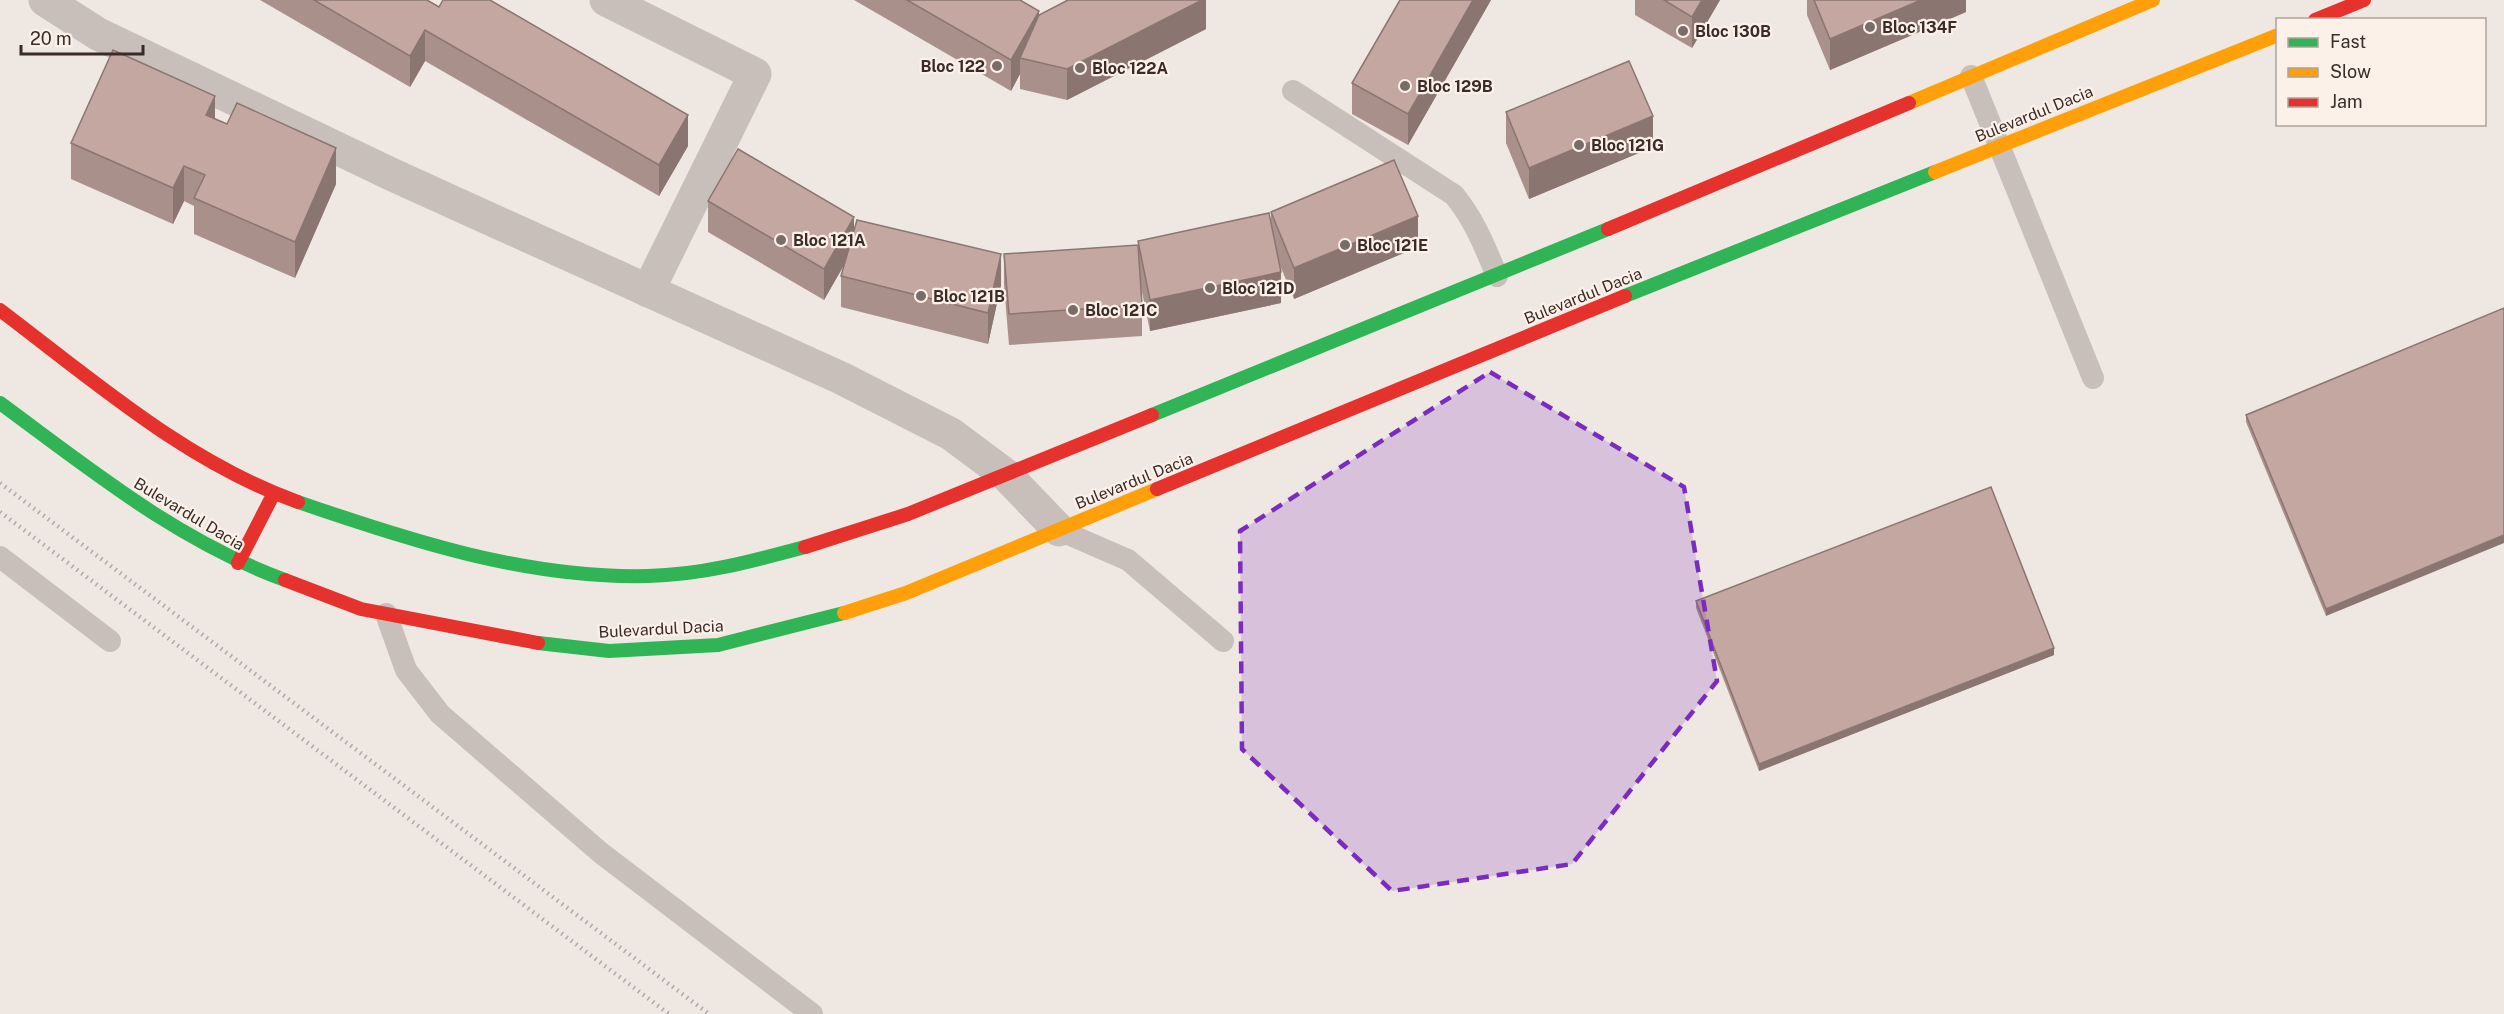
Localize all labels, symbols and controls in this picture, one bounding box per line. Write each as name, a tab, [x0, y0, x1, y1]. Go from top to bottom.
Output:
scale bar	[21, 18, 142, 56]
place label: Bloc 134F	[1882, 18, 1957, 37]
legend	[2276, 18, 2486, 126]
marker: Bloc 134F	[1863, 20, 1877, 34]
place label: Bloc 130B	[1695, 22, 1771, 41]
marker: Bloc 130B	[1676, 24, 1690, 38]
text: 20 m	[30, 28, 72, 49]
text: Fast	[2330, 31, 2366, 52]
place label: Bloc 122	[921, 57, 985, 76]
marker: Bloc 122	[990, 59, 1004, 73]
place label: Bloc 122A	[1092, 59, 1168, 78]
marker: Bloc 122A	[1073, 61, 1087, 75]
text: Slow	[2330, 61, 2371, 82]
place label: Bloc 129B	[1417, 77, 1493, 96]
marker: Bloc 129B	[1398, 79, 1412, 93]
street label: Bulevardul Dacia	[1972, 82, 2096, 146]
text: Jam	[2330, 91, 2363, 112]
place label: Bloc 121G	[1591, 136, 1664, 155]
marker: Bloc 121G	[1572, 138, 1586, 152]
place label: Bloc 121A	[793, 231, 866, 250]
marker: Bloc 121A	[774, 233, 788, 247]
place label: Bloc 121E	[1357, 236, 1428, 255]
marker: Bloc 121E	[1338, 238, 1352, 252]
street label: Bulevardul Dacia	[1521, 264, 1645, 328]
place label: Bloc 121D	[1222, 279, 1295, 298]
marker: Bloc 121D	[1203, 281, 1217, 295]
place label: Bloc 121B	[933, 287, 1005, 306]
marker: Bloc 121B	[914, 289, 928, 303]
place label: Bloc 121C	[1085, 301, 1158, 320]
marker: Bloc 121C	[1066, 303, 1080, 317]
street label: Bulevardul Dacia	[1072, 449, 1196, 513]
street label: Bulevardul Dacia	[130, 474, 248, 554]
street label: Bulevardul Dacia	[598, 616, 724, 642]

